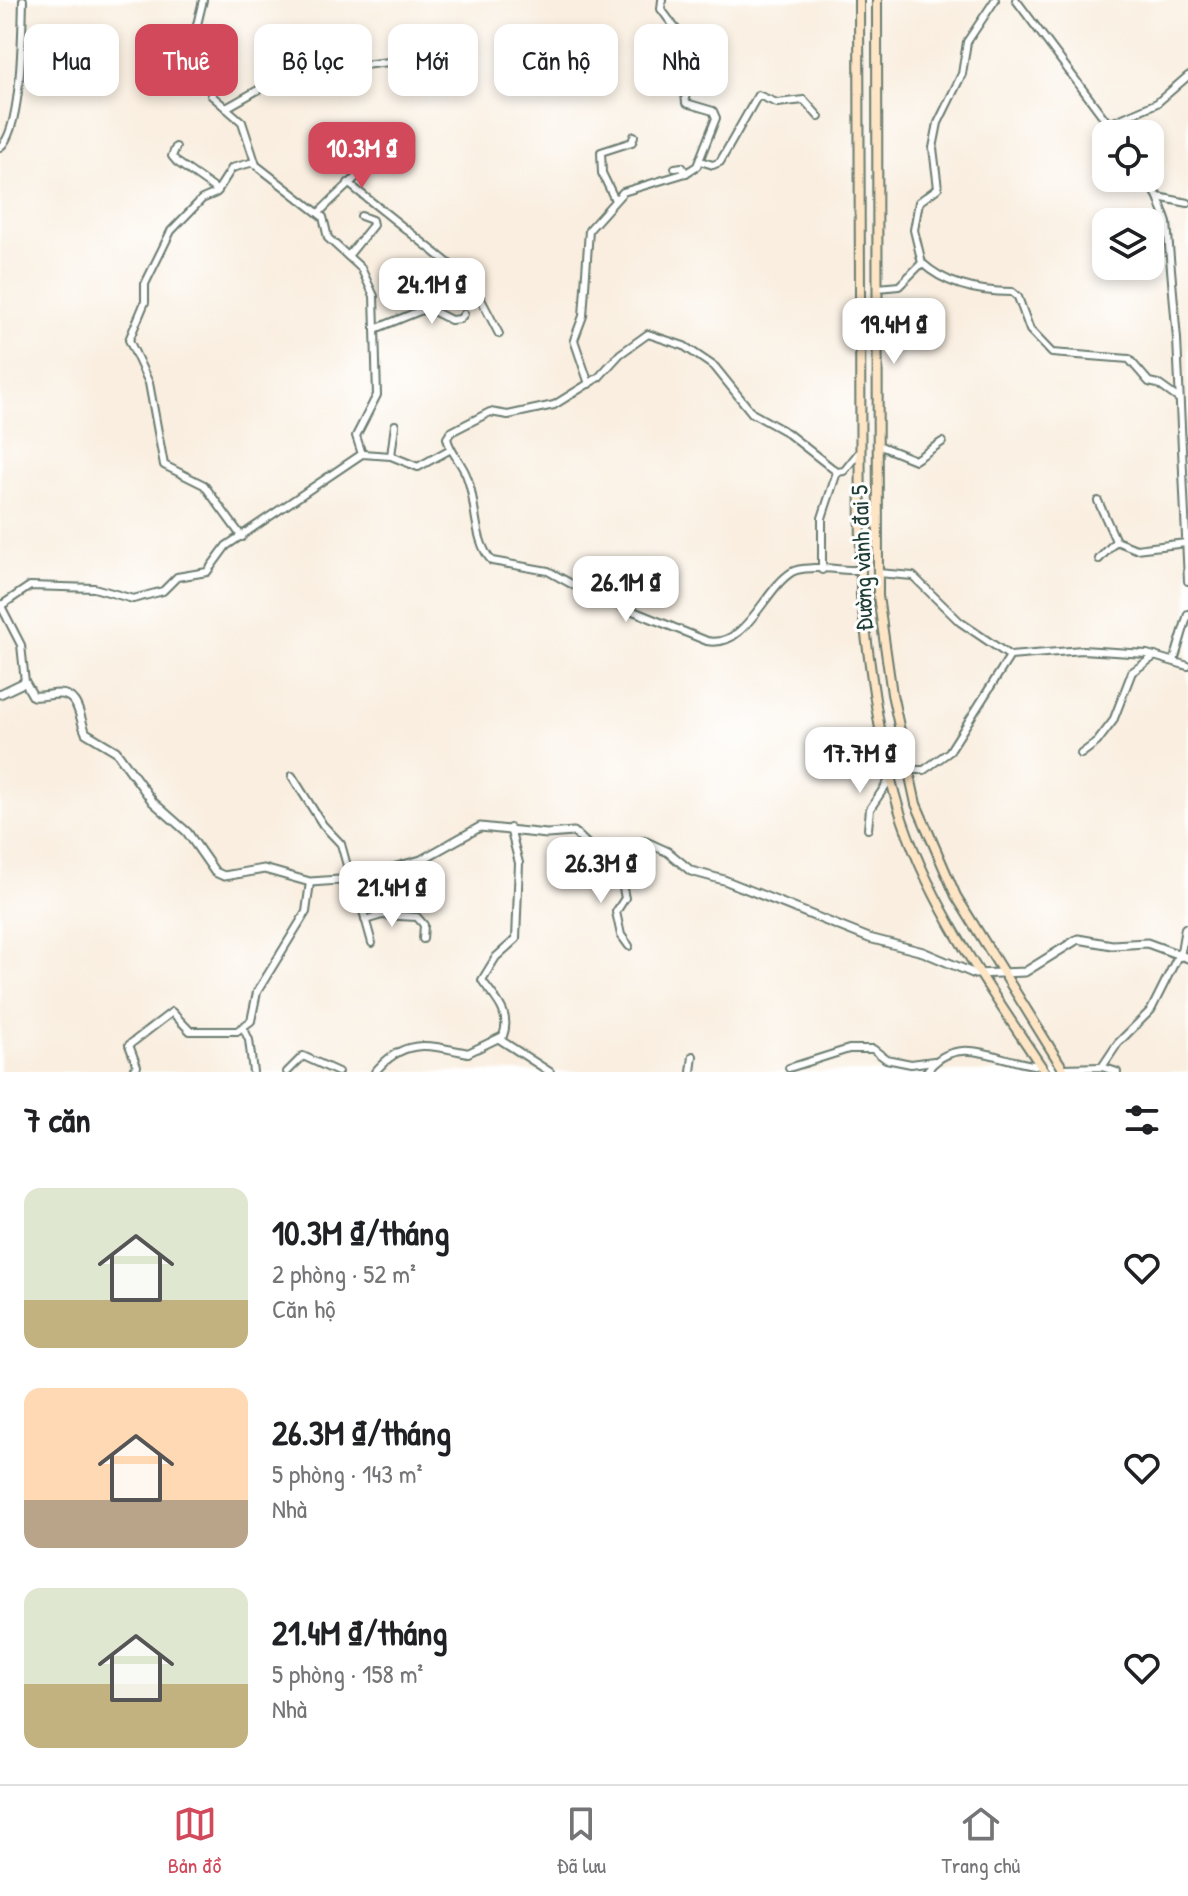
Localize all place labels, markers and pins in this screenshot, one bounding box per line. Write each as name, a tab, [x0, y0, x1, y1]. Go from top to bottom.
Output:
pin: 10.3M ₫	[288, 122, 436, 190]
pin: 24.1M ₫	[358, 258, 506, 326]
pin: 19.4M ₫	[820, 298, 968, 366]
pin: 26.1M ₫	[552, 556, 700, 624]
pin: 17.7M ₫	[786, 727, 934, 795]
pin: 26.3M ₫	[527, 837, 675, 905]
pin: 21.4M ₫	[318, 861, 466, 929]

